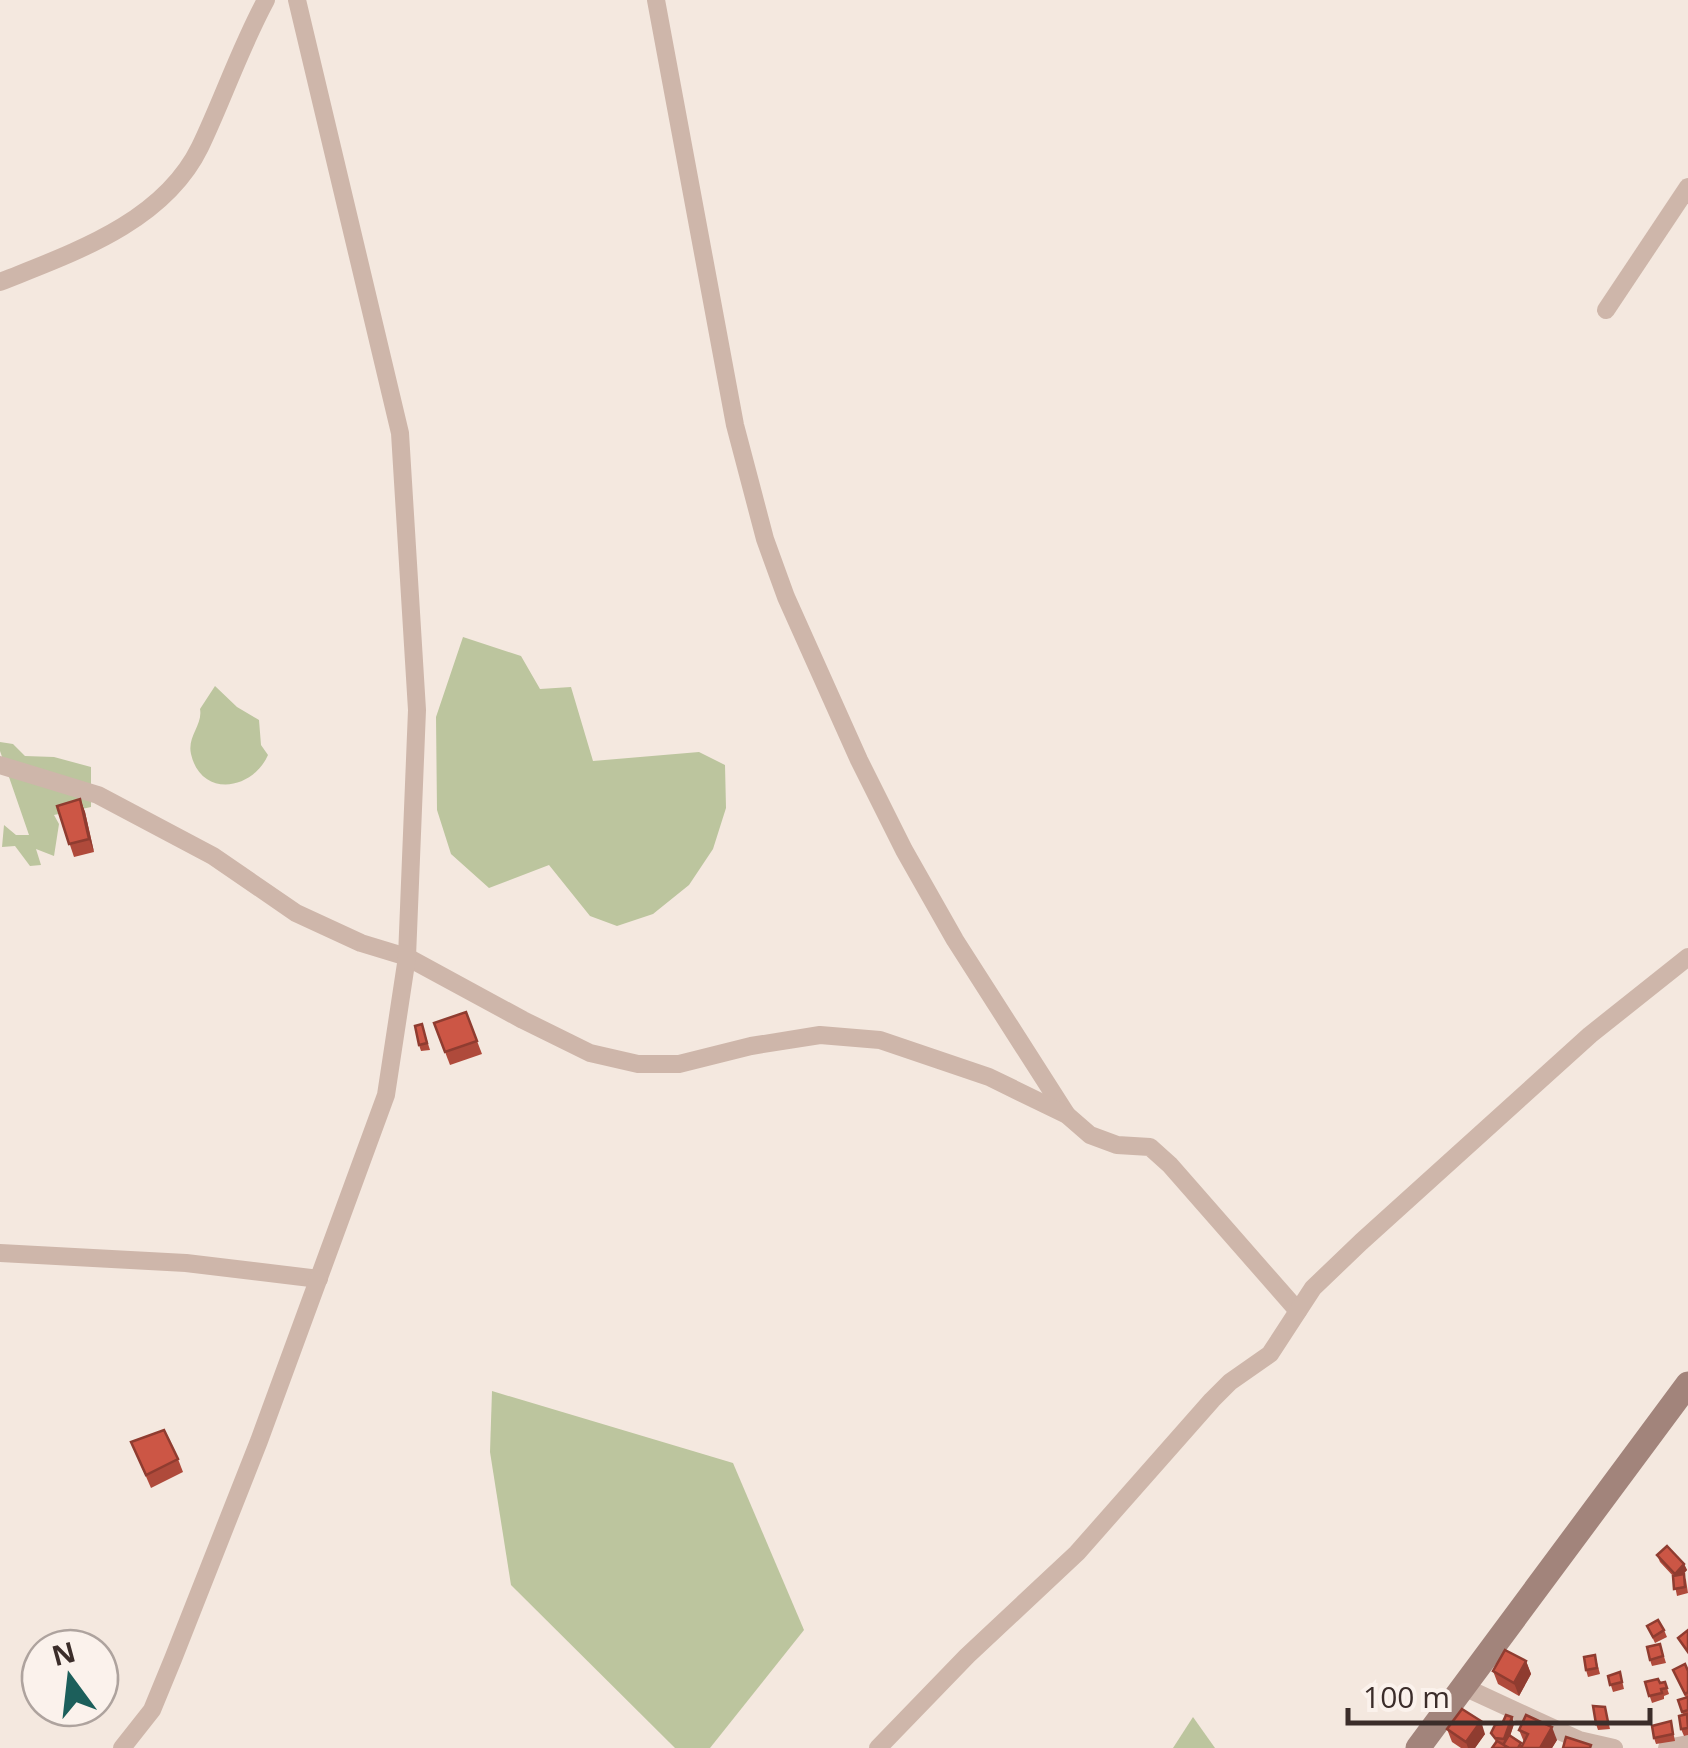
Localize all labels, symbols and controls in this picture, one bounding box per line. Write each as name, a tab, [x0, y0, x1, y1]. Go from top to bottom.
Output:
north arrow	[20, 1628, 120, 1728]
text: N	[47, 1632, 79, 1674]
scale bar	[1348, 1663, 1650, 1725]
text: 100 m	[1363, 1676, 1450, 1717]

